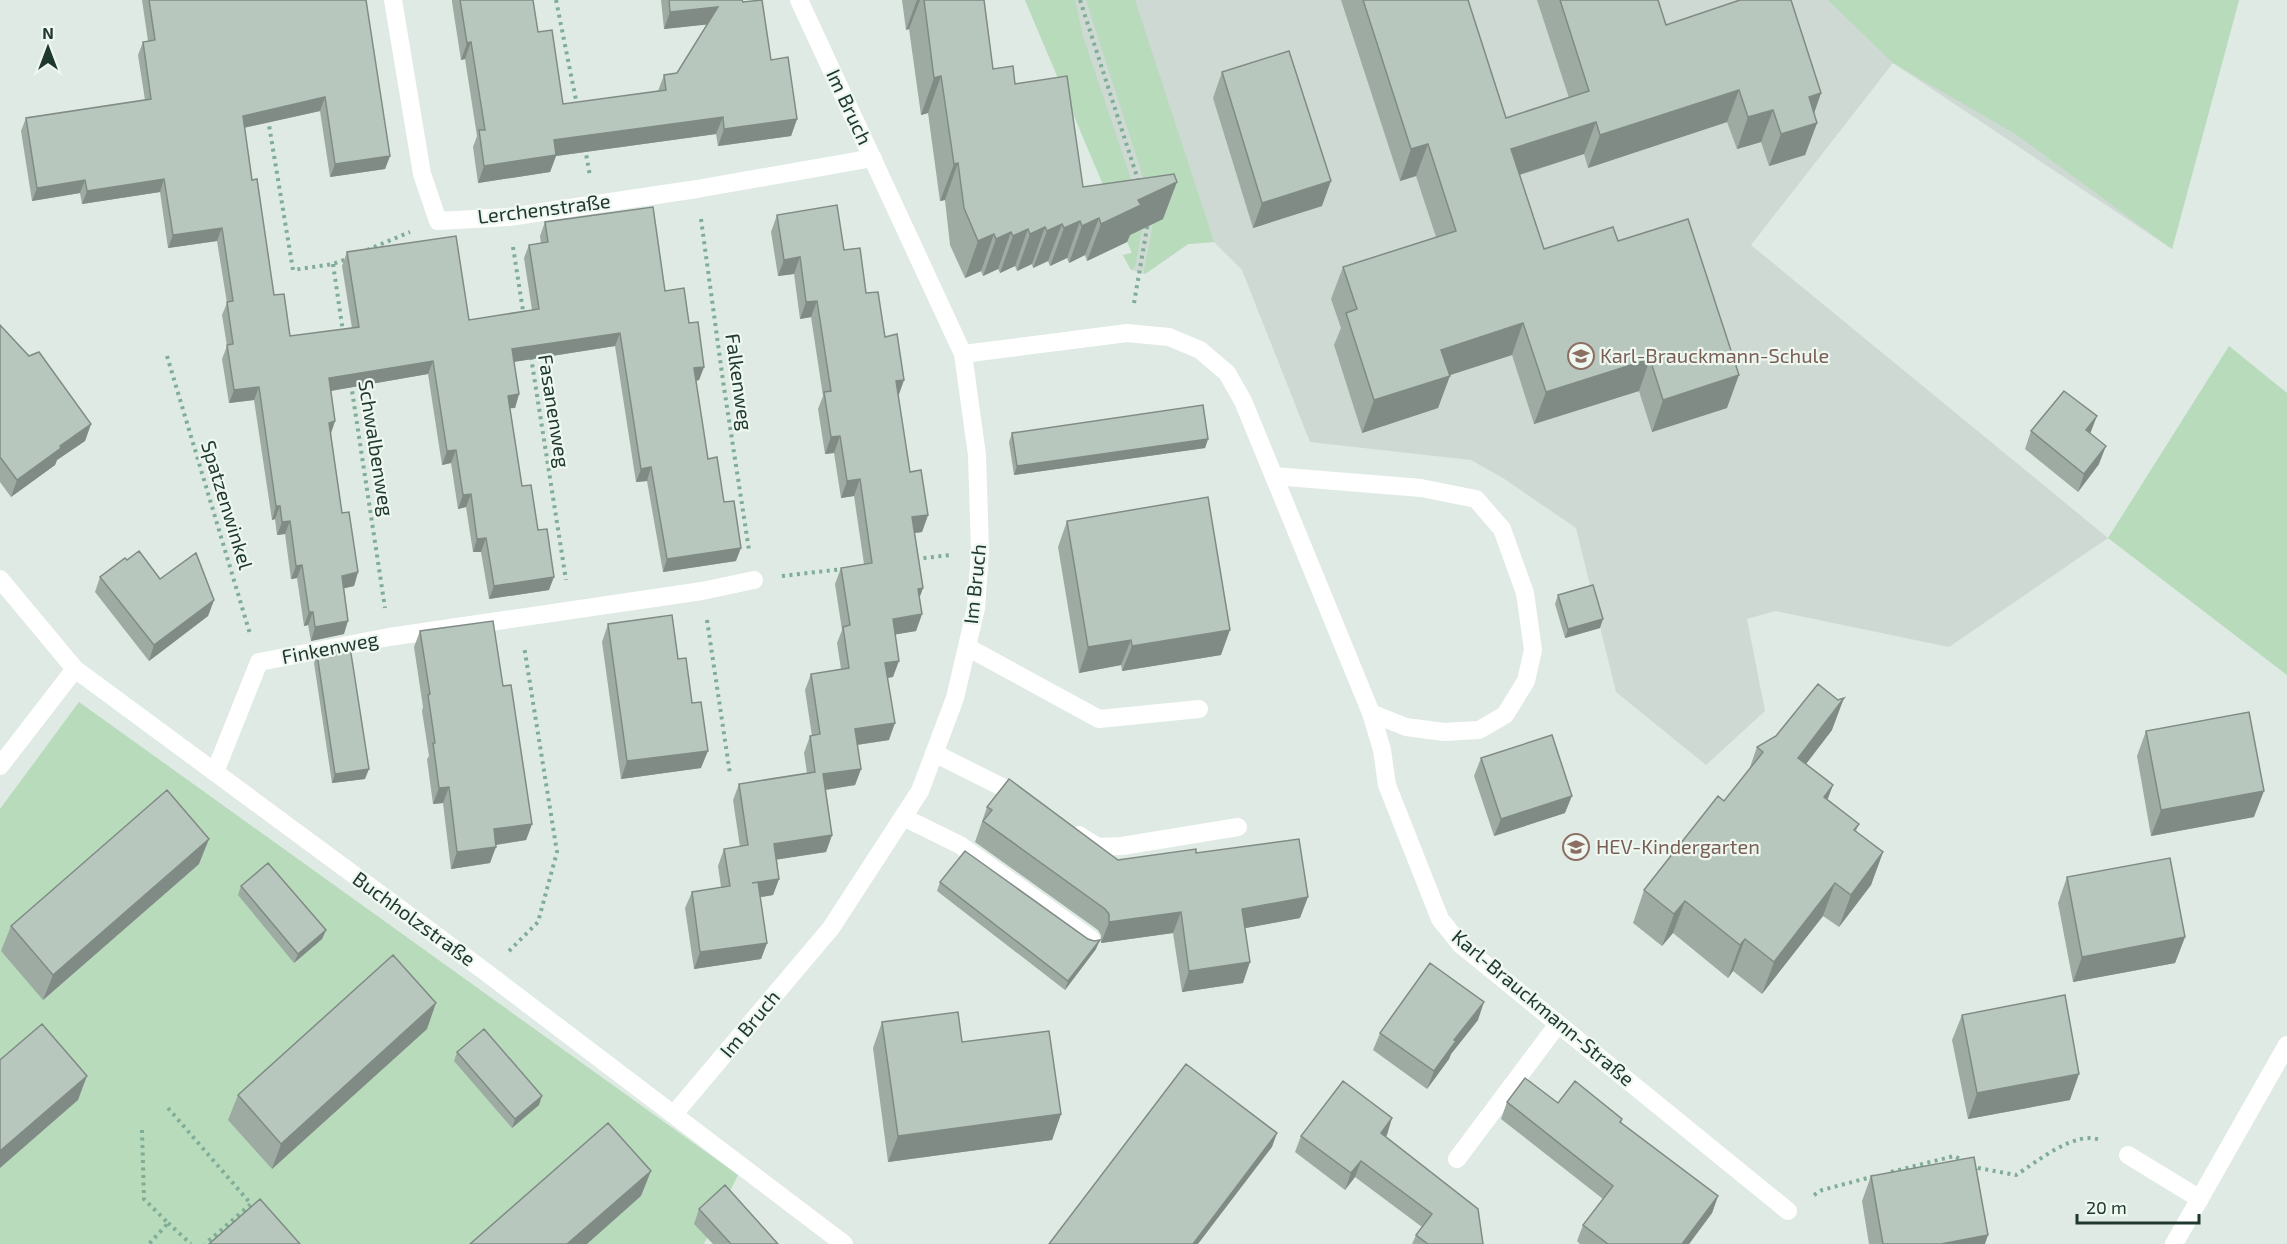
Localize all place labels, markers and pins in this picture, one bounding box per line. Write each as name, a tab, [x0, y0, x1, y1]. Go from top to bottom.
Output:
school or university icon: Karl-Brauckmann-Schule	[1566, 341, 1596, 371]
place label: Karl-Brauckmann-Schule	[1600, 343, 1829, 367]
school or university icon: HEV-Kindergarten	[1561, 832, 1591, 862]
place label: HEV-Kindergarten	[1596, 834, 1760, 858]

